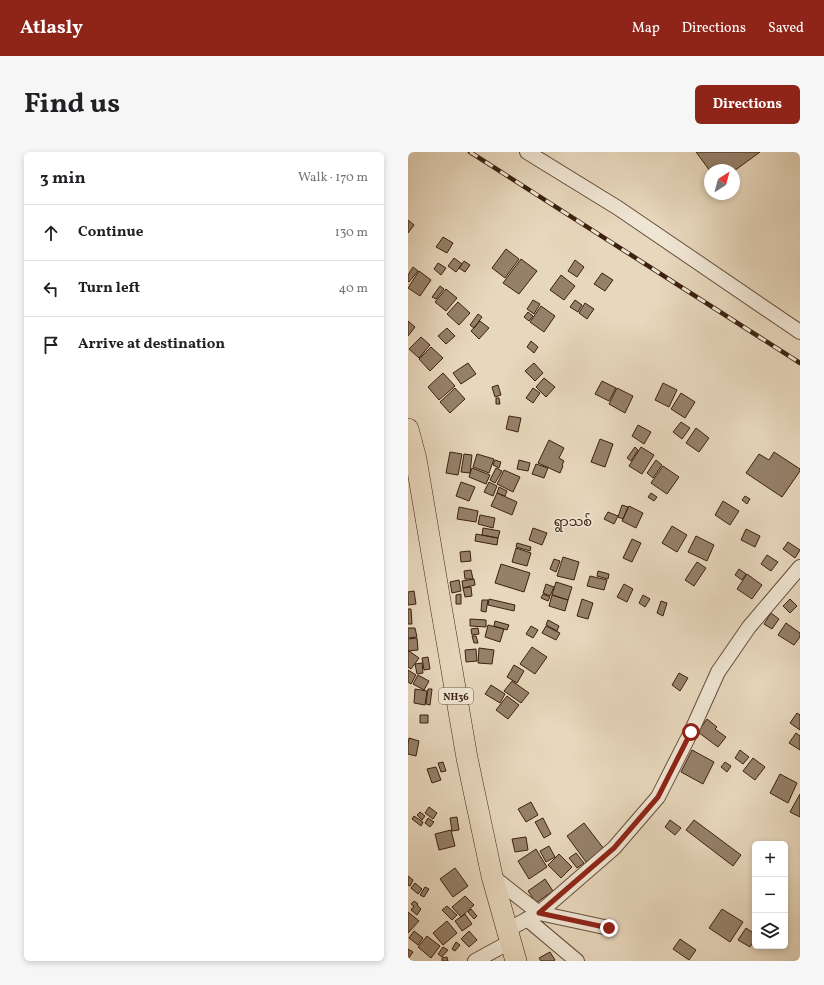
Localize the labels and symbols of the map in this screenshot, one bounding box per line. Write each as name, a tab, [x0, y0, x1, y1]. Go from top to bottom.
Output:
north arrow	[704, 164, 740, 200]
district label: ရွာသစ်	[554, 513, 592, 532]
road number: NH36	[439, 688, 473, 704]
route start	[682, 723, 700, 741]
route end	[600, 919, 618, 937]

